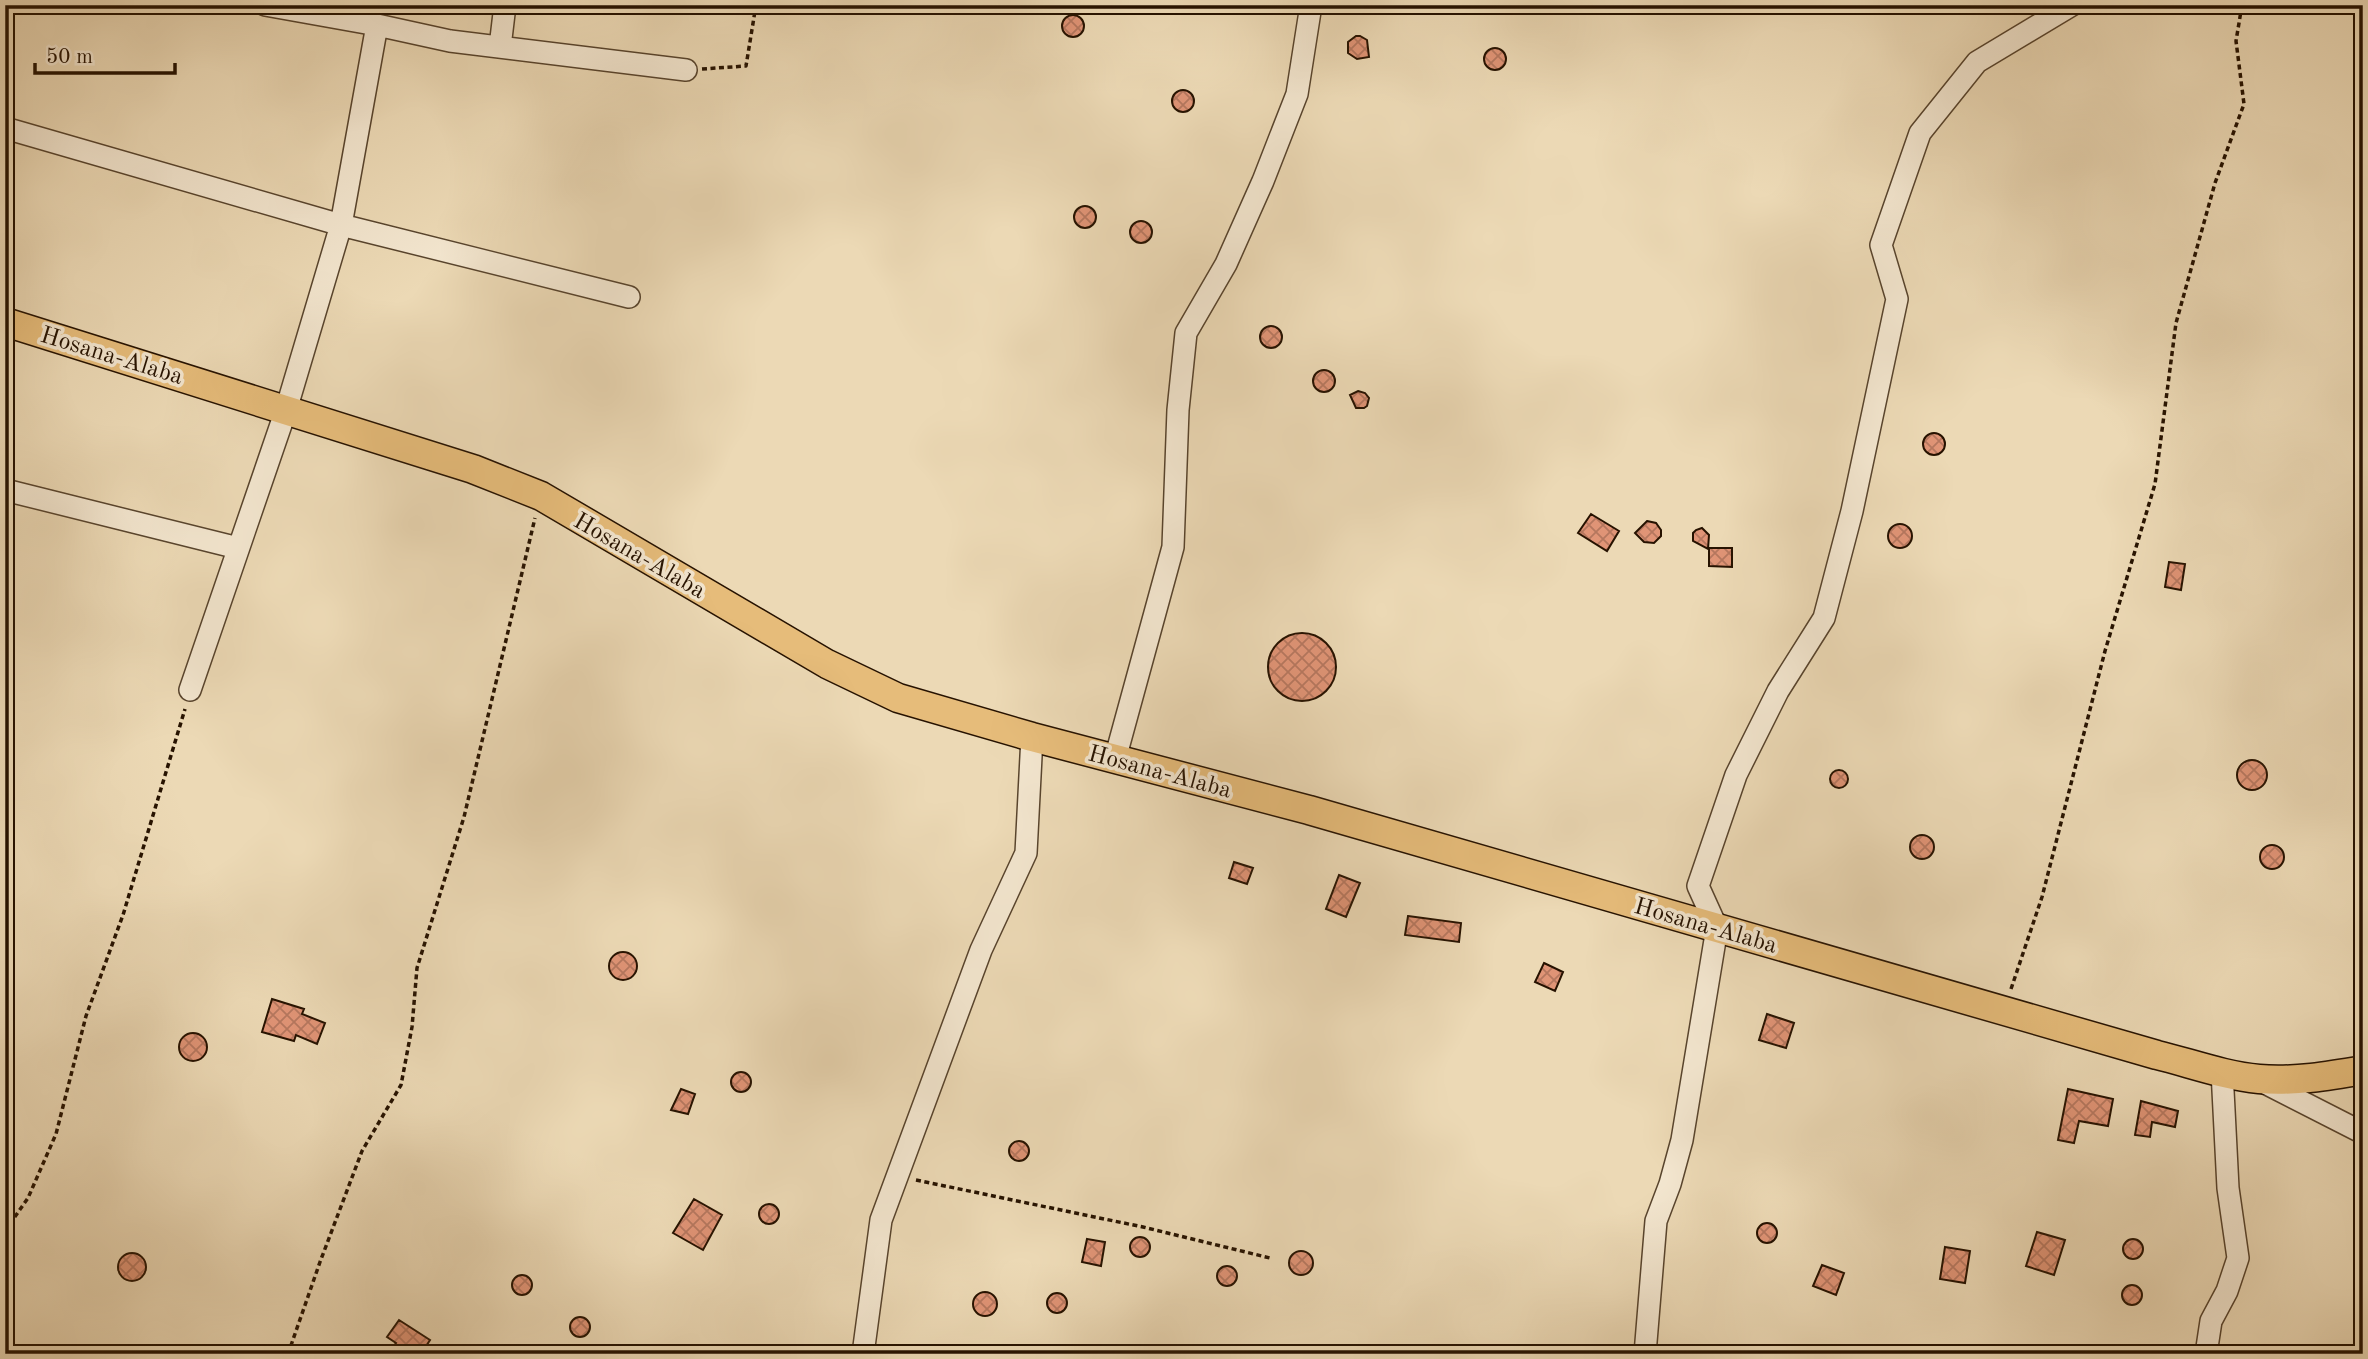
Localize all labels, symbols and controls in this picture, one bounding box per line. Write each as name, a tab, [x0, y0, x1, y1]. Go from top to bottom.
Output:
scale bar	[35, 32, 175, 76]
text: 50 m	[46, 47, 93, 68]
street label: Hosana-Alaba	[37, 324, 186, 390]
street label: Hosana-Alaba	[569, 509, 709, 604]
street label: Hosana-Alaba	[1085, 742, 1234, 804]
street label: Hosana-Alaba	[1631, 895, 1780, 959]

